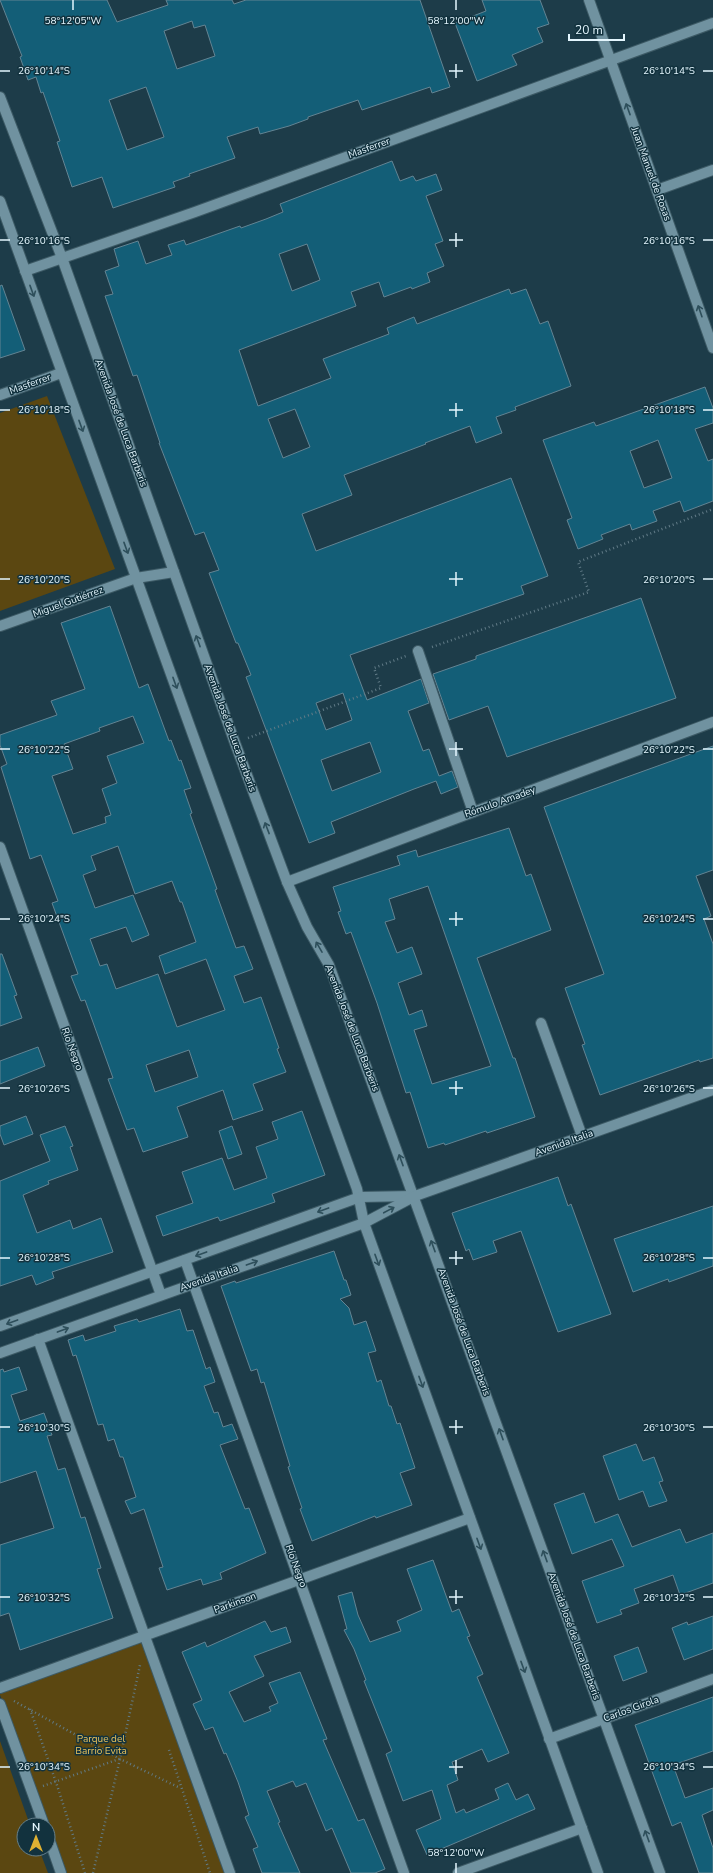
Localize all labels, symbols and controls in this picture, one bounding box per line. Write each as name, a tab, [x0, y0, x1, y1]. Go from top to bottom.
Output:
text: 58°12'05"W	[45, 14, 101, 28]
text: 58°12'00"W	[428, 14, 484, 28]
scale bar	[569, 16, 624, 42]
text: 20 m	[575, 22, 603, 38]
text: 26°10'14"S	[18, 64, 70, 78]
text: 26°10'14"S	[643, 64, 695, 78]
one-way arrow	[624, 104, 632, 116]
street label: Juan Manuel de Rosas	[627, 124, 675, 223]
street label: Masferrer	[346, 134, 392, 162]
text: 26°10'16"S	[18, 234, 70, 248]
text: 26°10'16"S	[643, 234, 695, 248]
one-way arrow	[28, 284, 36, 296]
one-way arrow	[696, 304, 703, 317]
street label: Avenida José de Luca Barberis	[91, 357, 151, 489]
street label: Masferrer	[7, 370, 53, 398]
text: 26°10'18"S	[18, 403, 70, 417]
text: 26°10'18"S	[643, 403, 695, 417]
one-way arrow	[77, 419, 85, 431]
one-way arrow	[122, 541, 130, 553]
text: 26°10'20"S	[18, 573, 70, 587]
text: 26°10'20"S	[643, 573, 695, 587]
street label: Miguel Gutiérrez	[31, 583, 106, 621]
one-way arrow	[194, 635, 202, 647]
street label: Avenida José de Luca Barberis	[200, 662, 260, 794]
one-way arrow	[171, 677, 179, 689]
text: 26°10'22"S	[18, 743, 70, 757]
text: 26°10'22"S	[643, 743, 695, 757]
street label: Rómulo Amadey	[462, 782, 538, 821]
one-way arrow	[263, 823, 271, 835]
text: 26°10'24"S	[18, 912, 70, 926]
text: 26°10'24"S	[643, 912, 695, 926]
one-way arrow	[315, 942, 323, 953]
street label: Avenida José de Luca Barberis	[321, 962, 383, 1094]
street label: Río Negro	[58, 1026, 86, 1073]
text: 26°10'26"S	[18, 1082, 70, 1096]
text: 26°10'26"S	[643, 1082, 695, 1096]
street label: Avenida Italia	[533, 1126, 595, 1160]
one-way arrow	[397, 1154, 405, 1166]
one-way arrow	[383, 1206, 395, 1213]
one-way arrow	[317, 1207, 329, 1215]
one-way arrow	[428, 1240, 436, 1252]
text: 26°10'28"S	[18, 1251, 70, 1265]
one-way arrow	[195, 1251, 207, 1259]
text: 26°10'28"S	[643, 1251, 695, 1265]
one-way arrow	[374, 1254, 382, 1266]
one-way arrow	[245, 1259, 258, 1266]
street label: Avenida Italia	[178, 1261, 240, 1295]
street label: Avenida José de Luca Barberis	[434, 1266, 494, 1398]
one-way arrow	[7, 1318, 19, 1326]
one-way arrow	[57, 1326, 70, 1333]
one-way arrow	[418, 1376, 425, 1389]
text: 26°10'30"S	[18, 1421, 70, 1435]
text: 26°10'30"S	[643, 1421, 695, 1435]
one-way arrow	[496, 1428, 504, 1440]
one-way arrow	[476, 1538, 484, 1550]
street label: Río Negro	[282, 1543, 310, 1590]
one-way arrow	[541, 1551, 549, 1563]
street label: Avenida José de Luca Barberis	[544, 1570, 604, 1702]
street label: Parkinson	[212, 1589, 258, 1617]
text: 26°10'32"S	[18, 1591, 70, 1605]
text: 26°10'32"S	[643, 1591, 695, 1605]
one-way arrow	[520, 1660, 528, 1672]
street label: Carlos Girola	[601, 1692, 661, 1726]
park label: Parque del Barrio Evita	[75, 1732, 127, 1758]
text: 26°10'34"S	[18, 1760, 70, 1774]
text: 26°10'34"S	[643, 1760, 695, 1774]
north arrow	[16, 1817, 56, 1857]
text: N	[32, 1820, 40, 1835]
one-way arrow	[642, 1831, 650, 1843]
text: 58°12'00"W	[428, 1846, 484, 1860]

